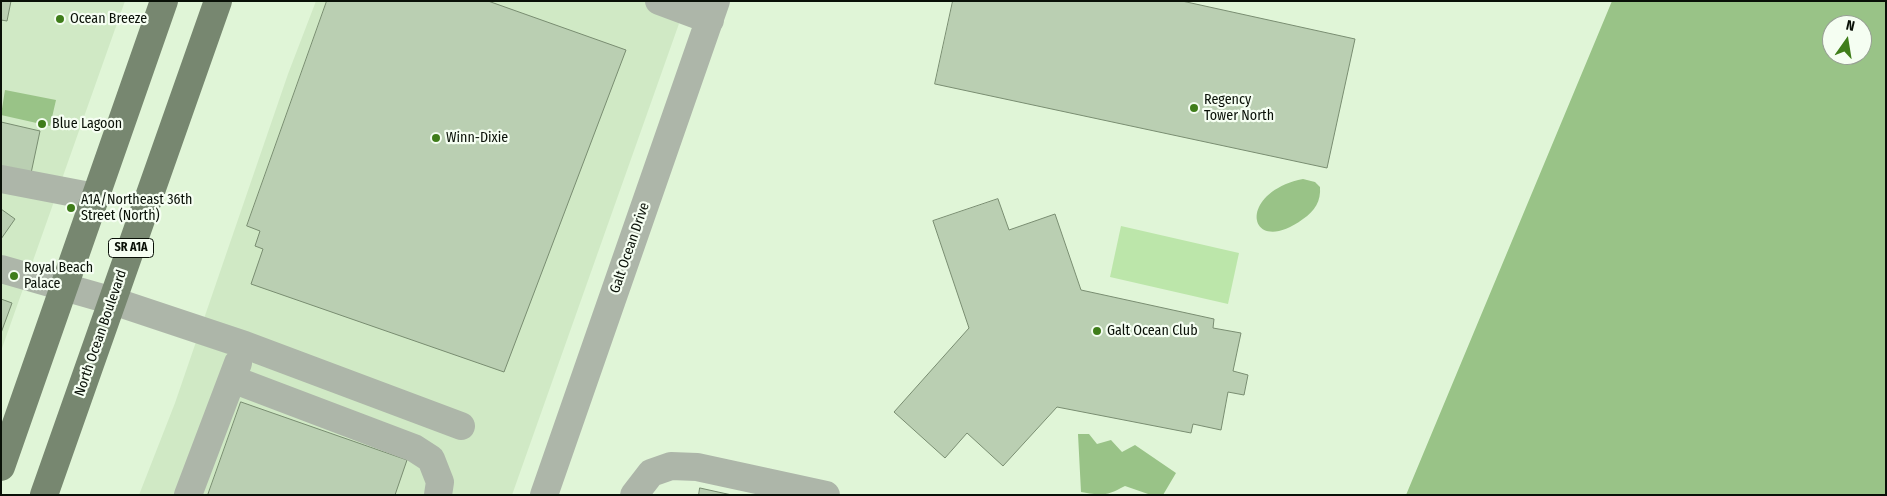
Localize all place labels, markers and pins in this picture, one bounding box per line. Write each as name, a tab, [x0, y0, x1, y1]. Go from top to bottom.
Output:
place label: Ocean Breeze	[70, 11, 147, 27]
marker: Ocean Breeze	[54, 13, 66, 25]
place label: Regency Tower North	[1204, 92, 1274, 124]
marker: Regency Tower North	[1188, 102, 1200, 114]
place label: Blue Lagoon	[52, 116, 122, 132]
marker: Blue Lagoon	[36, 118, 48, 130]
place label: Winn-Dixie	[446, 130, 508, 146]
marker: Winn-Dixie	[430, 132, 442, 144]
place label: A1A/Northeast 36th Street (North)	[81, 192, 192, 224]
marker: A1A/Northeast 36th Street (North)	[65, 202, 77, 214]
place label: Royal Beach Palace	[24, 260, 93, 292]
marker: Royal Beach Palace	[8, 270, 20, 282]
place label: Galt Ocean Club	[1107, 323, 1198, 339]
marker: Galt Ocean Club	[1091, 325, 1103, 337]

